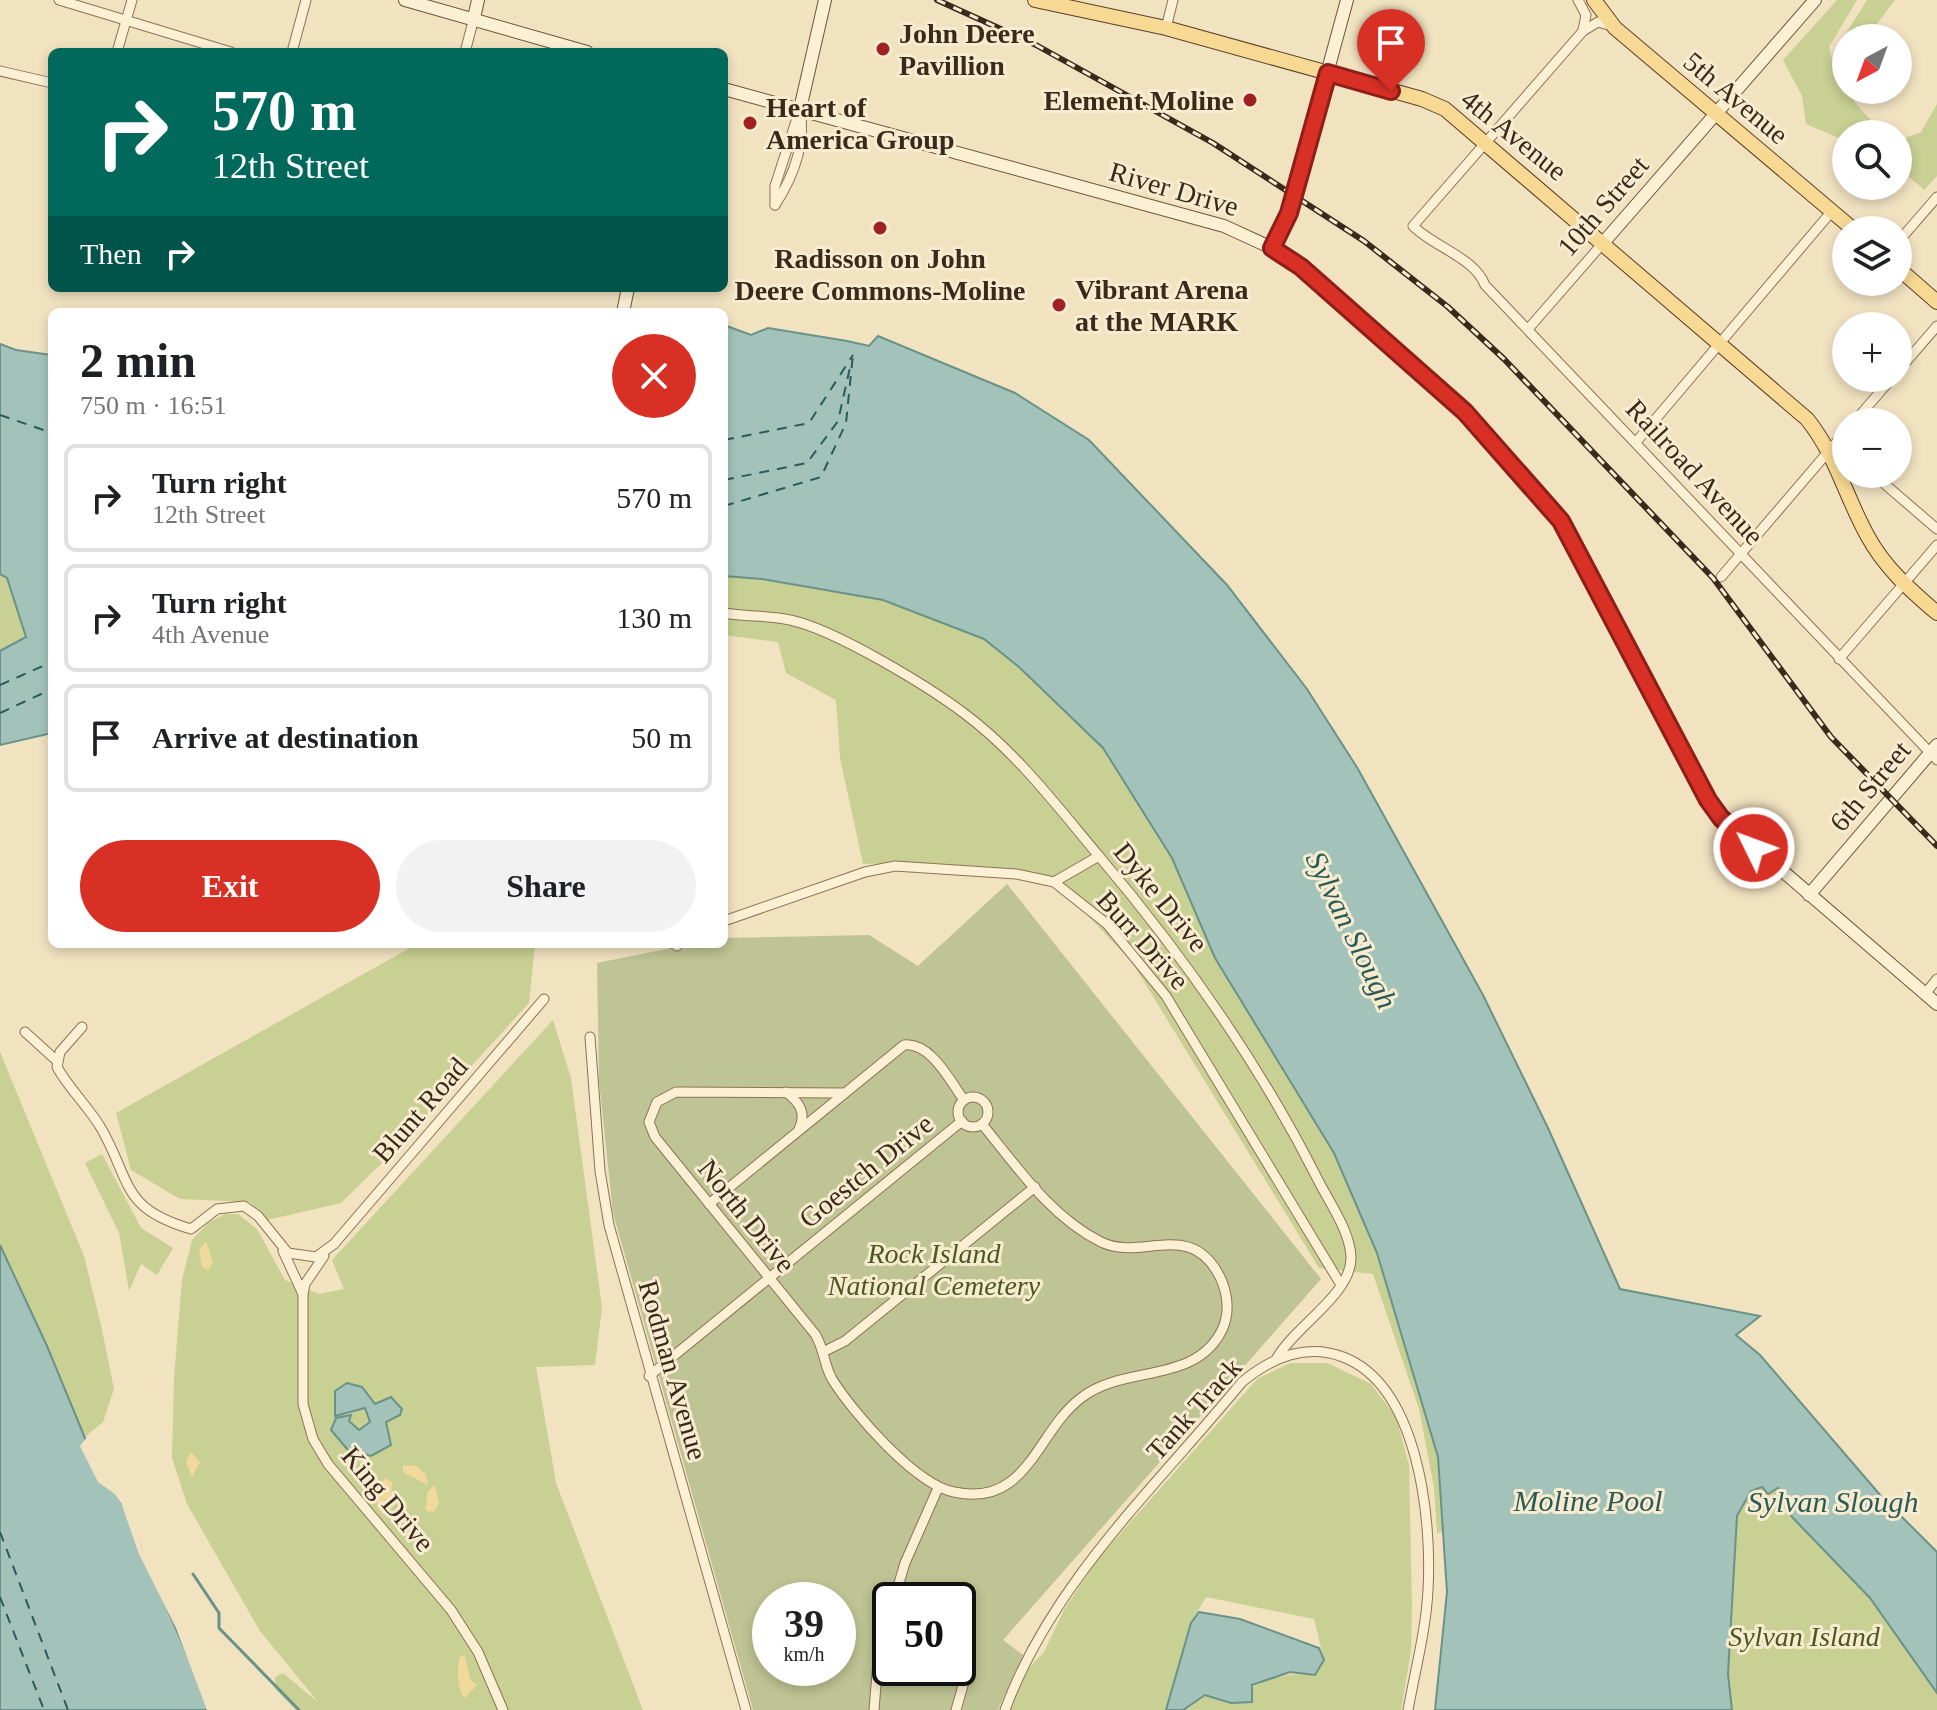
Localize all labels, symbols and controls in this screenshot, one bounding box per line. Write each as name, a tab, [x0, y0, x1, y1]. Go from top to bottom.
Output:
pin	[1357, 9, 1425, 91]
place label: John Deere Pavillion	[899, 18, 1035, 81]
icon: arrive	[1369, 21, 1413, 65]
north arrow	[1832, 24, 1912, 104]
map controls	[1832, 24, 1912, 488]
marker: John Deere Pavillion	[874, 40, 892, 58]
street label: 5th Avenue	[1678, 46, 1794, 150]
icon: right	[80, 80, 184, 184]
text: 570 m	[212, 80, 357, 142]
street label: 4th Avenue	[1455, 83, 1573, 187]
place label: Element Moline	[1043, 85, 1234, 116]
marker: Element Moline	[1241, 91, 1259, 109]
place label: Heart of America Group	[766, 92, 954, 155]
marker: Heart of America Group	[741, 114, 759, 132]
button: search	[1832, 120, 1912, 200]
text: 12th Street	[212, 146, 369, 186]
street label: 10th Street	[1551, 150, 1655, 262]
street label: River Drive	[1106, 156, 1242, 222]
button: layers	[1832, 216, 1912, 296]
marker: Radisson on John Deere Commons-Moline	[871, 219, 889, 237]
icon: right	[158, 232, 202, 276]
text: Then	[80, 237, 142, 270]
place label: Radisson on John Deere Commons-Moline	[734, 243, 1026, 306]
place label: Vibrant Arena at the MARK	[1075, 274, 1248, 337]
marker: Vibrant Arena at the MARK	[1050, 296, 1068, 314]
button: +	[1832, 312, 1912, 392]
text: 2 min	[80, 334, 196, 387]
button: close	[612, 334, 696, 418]
text: 750 m · 16:51	[80, 391, 227, 420]
street label: Railroad Avenue	[1620, 393, 1770, 551]
button: −	[1832, 408, 1912, 488]
text: Turn right	[152, 466, 287, 499]
icon: right	[84, 476, 128, 520]
text: 570 m	[616, 481, 692, 514]
text: 12th Street	[152, 500, 265, 529]
text: Turn right	[152, 586, 287, 619]
icon: right	[84, 596, 128, 640]
text: 130 m	[616, 601, 692, 634]
text: 4th Avenue	[152, 620, 269, 649]
icon: arrive	[84, 716, 128, 760]
text: Arrive at destination	[152, 721, 419, 754]
text: 50 m	[631, 721, 692, 754]
street label: 6th Street	[1823, 734, 1917, 837]
position arrow	[1712, 806, 1796, 890]
street label: Dyke Drive	[1108, 836, 1214, 958]
button: Exit	[80, 840, 380, 932]
button: Share	[396, 840, 696, 932]
water label: Sylvan Slough	[1300, 846, 1404, 1014]
street label: Burr Drive	[1091, 884, 1195, 996]
street label: Blunt Road	[366, 1051, 474, 1169]
street label: Goestch Drive	[793, 1108, 939, 1234]
street label: North Drive	[692, 1153, 802, 1279]
park label: Rock Island National Cemetery	[827, 1238, 1041, 1301]
street label: Rodman Avenue	[633, 1277, 713, 1463]
street label: Tank Track	[1140, 1352, 1248, 1466]
street label: King Drive	[335, 1440, 441, 1558]
water label: Moline Pool	[1512, 1484, 1663, 1517]
water label: Sylvan Slough	[1748, 1485, 1918, 1518]
speed limit sign: 50	[872, 1582, 976, 1686]
text: 39	[784, 1601, 824, 1646]
park label: Sylvan Island	[1728, 1621, 1881, 1652]
text: km/h	[783, 1643, 825, 1665]

